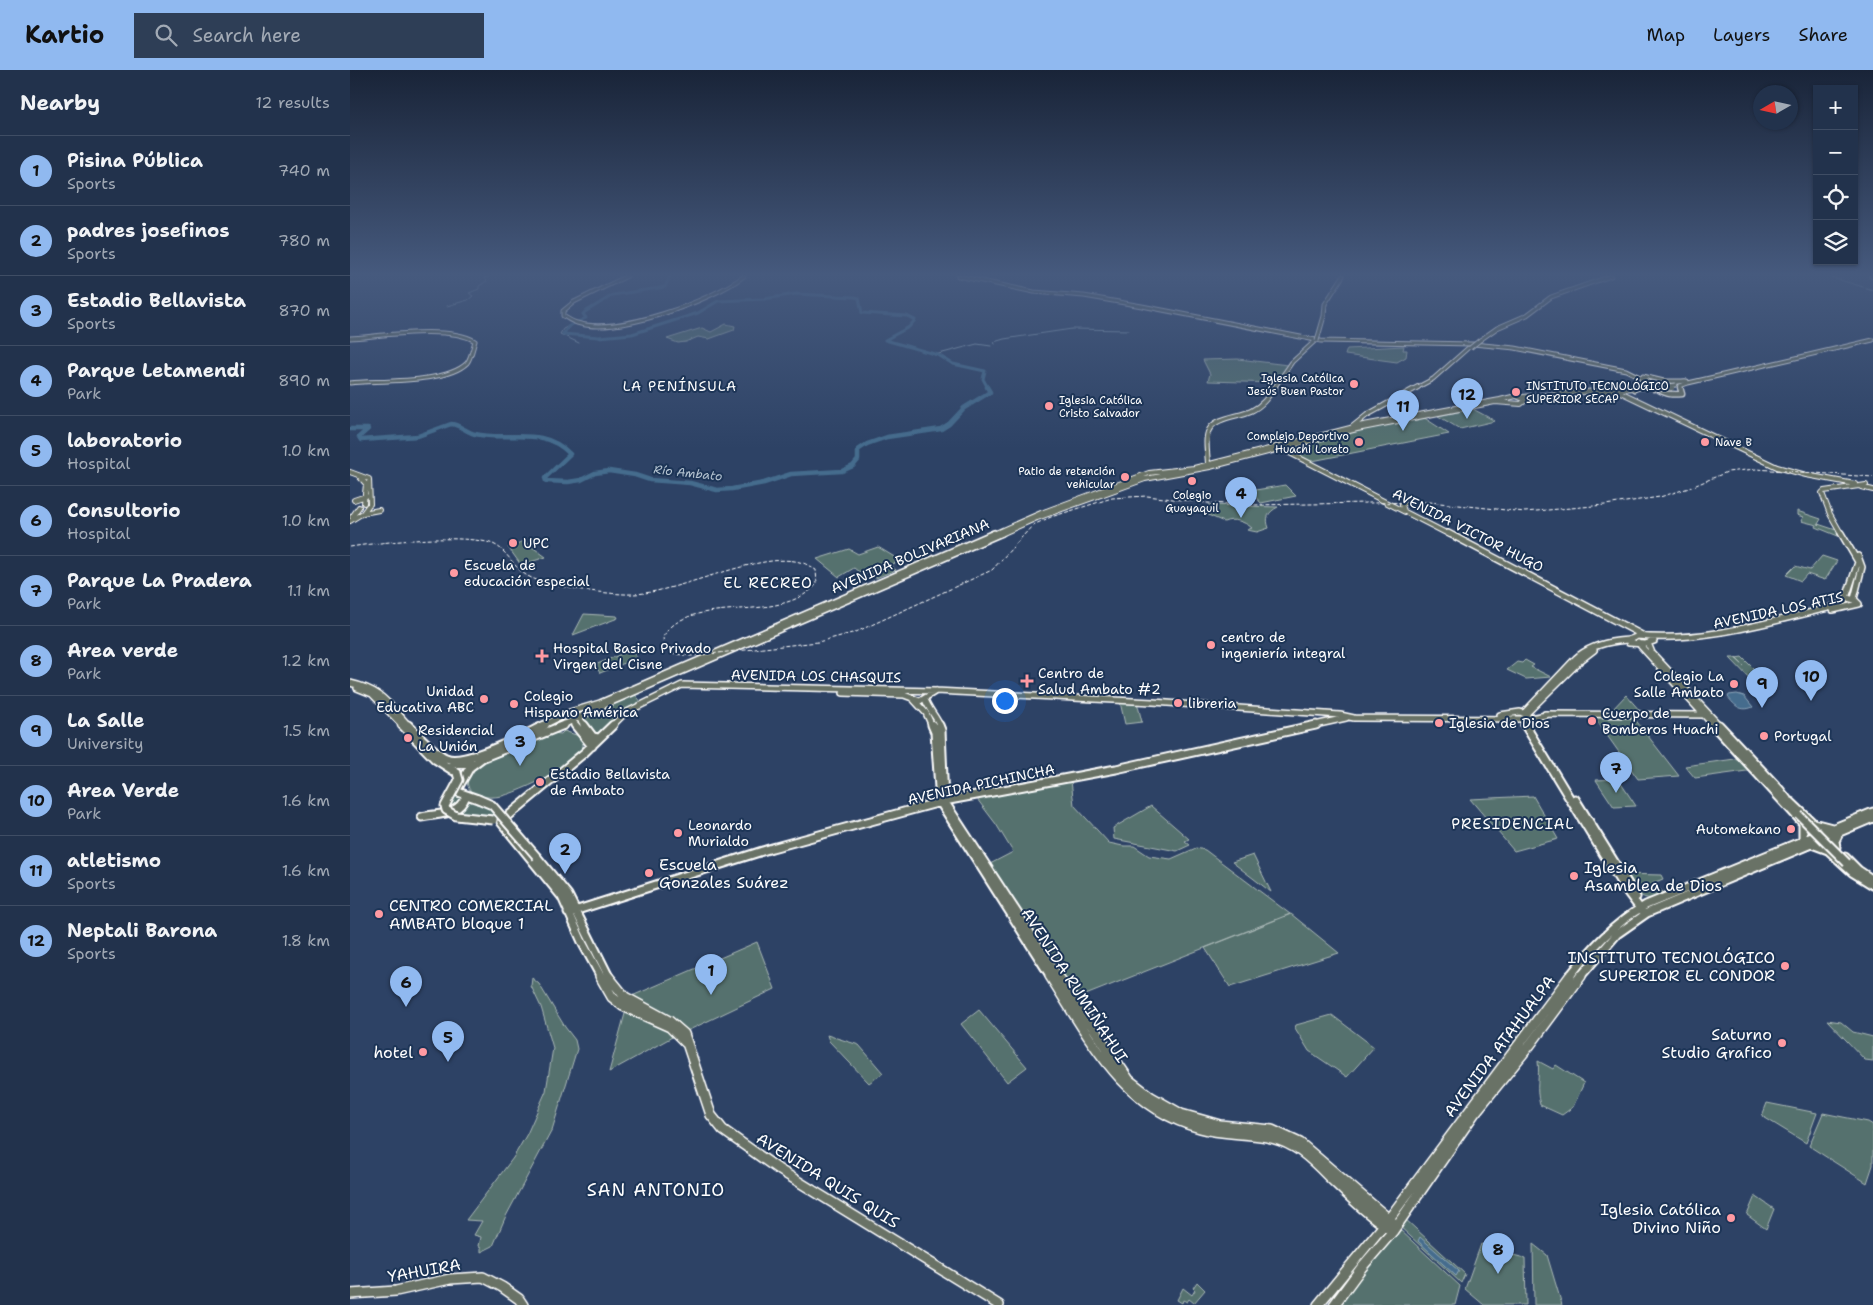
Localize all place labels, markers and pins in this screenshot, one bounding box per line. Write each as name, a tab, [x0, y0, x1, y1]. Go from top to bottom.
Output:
place label: Iglesia Católica Jesús Buen Pastor	[1247, 371, 1344, 399]
marker: Iglesia Católica Jesús Buen Pastor	[1348, 378, 1360, 390]
pin: 12	[1451, 378, 1483, 419]
place label: INSTITUTO TECNOLÓGICO SUPERIOR SECAP	[1526, 378, 1669, 407]
marker: INSTITUTO TECNOLÓGICO SUPERIOR SECAP	[1510, 386, 1522, 398]
pin: 11	[1387, 390, 1419, 431]
place label: Iglesia Católica Cristo Salvador	[1059, 393, 1142, 421]
marker: Iglesia Católica Cristo Salvador	[1043, 400, 1055, 412]
place label: Complejo Deportivo Huachi Loreto	[1247, 429, 1349, 457]
place label: Nave B	[1715, 435, 1752, 450]
marker: Complejo Deportivo Huachi Loreto	[1353, 436, 1365, 448]
marker: Nave B	[1699, 436, 1711, 448]
place label: Patio de retención vehicular	[1018, 464, 1115, 492]
marker: Patio de retención vehicular	[1119, 471, 1131, 483]
marker: Colegio Guayaquil	[1186, 475, 1198, 487]
pin: 4	[1225, 477, 1257, 518]
place label: Colegio Guayaquil	[1165, 488, 1219, 516]
place label: UPC	[523, 534, 549, 552]
marker: UPC	[507, 537, 519, 549]
place label: Escuela de educación especial	[464, 556, 590, 590]
marker: Escuela de educación especial	[448, 567, 460, 579]
place label: centro de ingeniería integral	[1221, 628, 1346, 662]
place label: Hospital Basico Privado Virgen del Cisne	[553, 639, 711, 673]
marker: centro de ingeniería integral	[1205, 639, 1217, 651]
marker: Hospital Basico Privado Virgen del Cisne	[535, 649, 549, 663]
pin: 10	[1795, 660, 1827, 701]
place label: Centro de Salud Ambato #2	[1038, 664, 1161, 698]
place label: Colegio La Salle Ambato	[1634, 667, 1724, 701]
pin: 9	[1746, 667, 1778, 708]
marker: Centro de Salud Ambato #2	[1020, 674, 1034, 688]
marker: Colegio La Salle Ambato	[1728, 678, 1740, 690]
place label: Unidad Educativa ABC	[376, 682, 474, 716]
place label: Colegio Hispano América	[524, 687, 638, 721]
marker: Unidad Educativa ABC	[478, 693, 490, 705]
place label: libreria	[1188, 694, 1236, 712]
marker: libreria	[1172, 697, 1184, 709]
marker: Colegio Hispano América	[508, 698, 520, 710]
place label: Cuerpo de Bomberos Huachi	[1602, 704, 1719, 738]
place label: Iglesia de Dios	[1449, 714, 1550, 732]
marker: Cuerpo de Bomberos Huachi	[1586, 715, 1598, 727]
marker: Iglesia de Dios	[1433, 717, 1445, 729]
place label: Residencial La Unión	[418, 721, 495, 755]
pin: 3	[504, 725, 536, 766]
place label: Portugal	[1774, 727, 1832, 745]
marker: Portugal	[1758, 730, 1770, 742]
marker: Residencial La Unión	[402, 732, 414, 744]
pin: 7	[1600, 752, 1632, 793]
place label: Estadio Bellavista de Ambato	[550, 765, 670, 799]
marker: Estadio Bellavista de Ambato	[534, 776, 546, 788]
place label: Leonardo Murialdo	[688, 816, 752, 850]
place label: Automekano	[1696, 820, 1781, 838]
marker: Automekano	[1785, 823, 1797, 835]
marker: Leonardo Murialdo	[672, 827, 684, 839]
pin: 2	[549, 833, 581, 874]
place label: Escuela Gonzales Suárez	[659, 854, 789, 893]
place label: Iglesia Asamblea de Dios	[1584, 857, 1722, 896]
marker: Escuela Gonzales Suárez	[643, 867, 655, 879]
marker: Iglesia Asamblea de Dios	[1568, 870, 1580, 882]
place label: CENTRO COMERCIAL AMBATO bloque 1	[389, 895, 553, 934]
marker: CENTRO COMERCIAL AMBATO bloque 1	[373, 908, 385, 920]
place label: INSTITUTO TECNOLÓGICO SUPERIOR EL CONDOR	[1568, 947, 1775, 986]
pin: 1	[695, 954, 727, 995]
marker: INSTITUTO TECNOLÓGICO SUPERIOR EL CONDOR	[1779, 960, 1791, 972]
pin: 6	[390, 966, 422, 1007]
pin: 5	[432, 1021, 464, 1062]
place label: Saturno Studio Grafico	[1662, 1024, 1772, 1063]
marker: Saturno Studio Grafico	[1776, 1037, 1788, 1049]
place label: hotel	[373, 1042, 413, 1063]
marker: hotel	[417, 1046, 429, 1058]
place label: Iglesia Católica Divino Niño	[1600, 1199, 1721, 1238]
marker: Iglesia Católica Divino Niño	[1725, 1212, 1737, 1224]
pin: 8	[1482, 1233, 1514, 1274]

